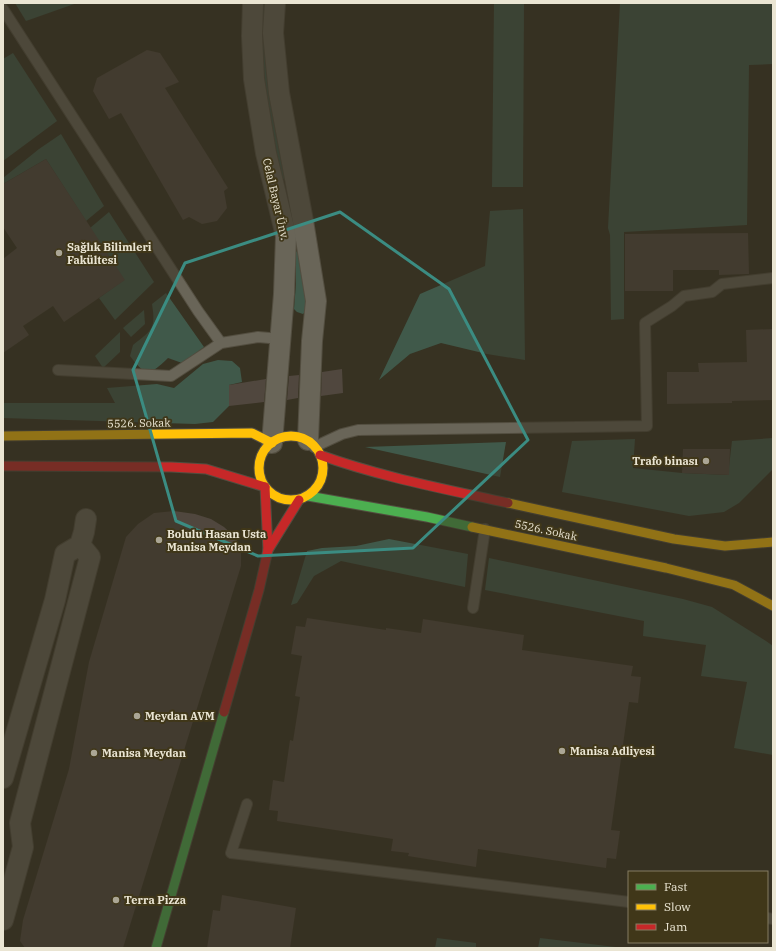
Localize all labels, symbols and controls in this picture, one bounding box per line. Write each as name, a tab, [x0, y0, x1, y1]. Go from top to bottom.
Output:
street label: Celal Bayar Ünv.	[260, 157, 292, 241]
place label: Sağlık Bilimleri Fakültesi	[67, 240, 152, 267]
marker: Sağlık Bilimleri Fakültesi	[54, 248, 64, 258]
street label: 5526. Sokak	[107, 415, 171, 431]
place label: Trafo binası	[632, 454, 698, 468]
marker: Trafo binası	[701, 456, 711, 466]
street label: 5526. Sokak	[514, 517, 579, 544]
place label: Bolulu Hasan Usta Manisa Meydan	[167, 527, 266, 554]
marker: Bolulu Hasan Usta Manisa Meydan	[154, 535, 164, 545]
place label: Meydan AVM	[145, 709, 215, 723]
marker: Meydan AVM	[132, 711, 142, 721]
place label: Manisa Adliyesi	[570, 744, 655, 758]
place label: Manisa Meydan	[102, 746, 186, 760]
marker: Manisa Adliyesi	[557, 746, 567, 756]
marker: Manisa Meydan	[89, 748, 99, 758]
legend	[628, 871, 768, 943]
text: Fast	[664, 879, 688, 894]
place label: Terra Pizza	[124, 893, 186, 907]
marker: Terra Pizza	[111, 895, 121, 905]
text: Slow	[664, 899, 691, 914]
text: Jam	[664, 919, 688, 934]

